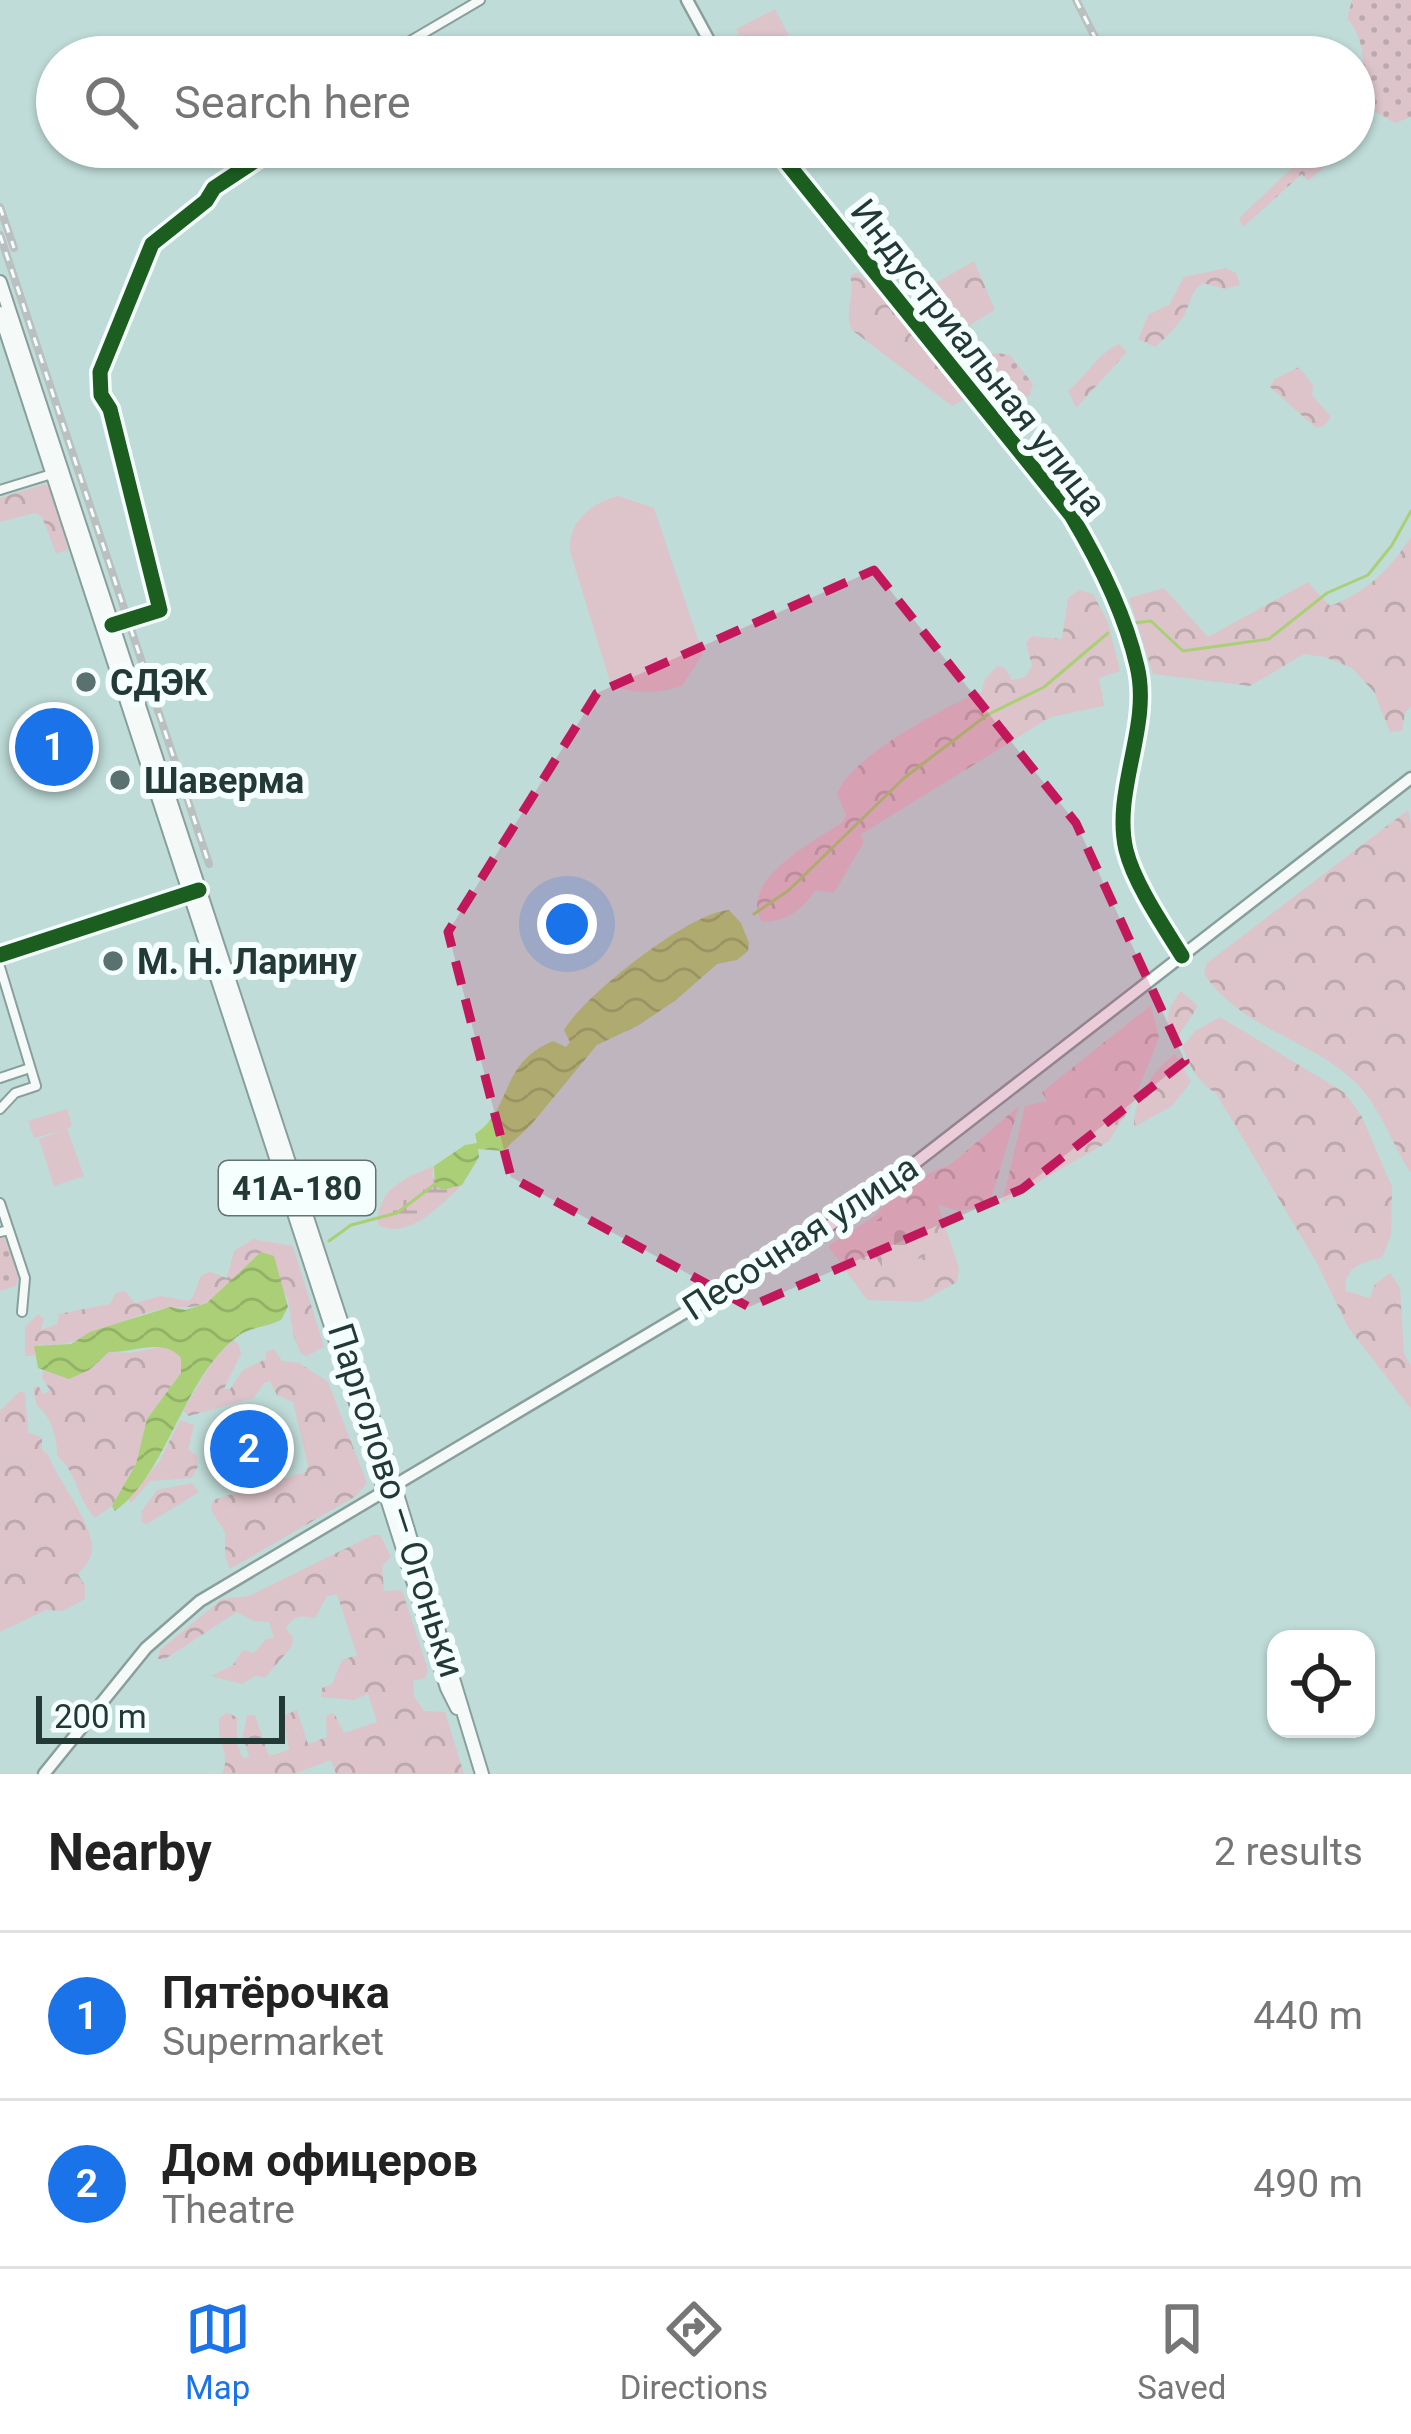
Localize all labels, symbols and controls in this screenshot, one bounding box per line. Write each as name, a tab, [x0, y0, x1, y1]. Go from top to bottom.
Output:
search box	[36, 36, 1375, 168]
icon: search	[78, 69, 144, 135]
text: Search here	[174, 76, 411, 129]
street label: Индустриальная улица	[842, 191, 1115, 524]
place label: СДЭК	[110, 662, 208, 704]
marker: СДЭК	[73, 669, 99, 695]
pin: 1	[15, 702, 93, 792]
place label: Шаверма	[144, 760, 304, 802]
marker: Шаверма	[107, 767, 133, 793]
your location	[537, 894, 597, 954]
place label: М. Н. Ларину	[137, 941, 357, 983]
marker: М. Н. Ларину	[100, 948, 126, 974]
street label: Песочная улица	[675, 1146, 926, 1329]
road number: 41А-180	[219, 1161, 375, 1215]
street label: Парголово — Огоньки	[319, 1318, 473, 1683]
pin: 2	[210, 1404, 288, 1494]
map controls	[1267, 1630, 1375, 1738]
button: locate	[1267, 1630, 1375, 1738]
scale bar	[36, 1690, 285, 1743]
text: 200 m	[54, 1697, 147, 1736]
text: Nearby	[48, 1823, 212, 1882]
text: 2 results	[1214, 1829, 1363, 1875]
text: Пятёрочка	[162, 1966, 390, 2019]
text: 1	[76, 1993, 98, 2039]
text: 440 m	[1253, 1993, 1363, 2039]
text: Supermarket	[162, 2019, 384, 2065]
text: Дом офицеров	[162, 2134, 478, 2187]
text: 2	[76, 2161, 98, 2207]
text: 490 m	[1253, 2161, 1363, 2207]
text: Theatre	[162, 2187, 295, 2233]
tab: Map	[185, 2296, 251, 2407]
tab: Directions	[620, 2296, 768, 2407]
tab: Saved	[1137, 2296, 1226, 2407]

